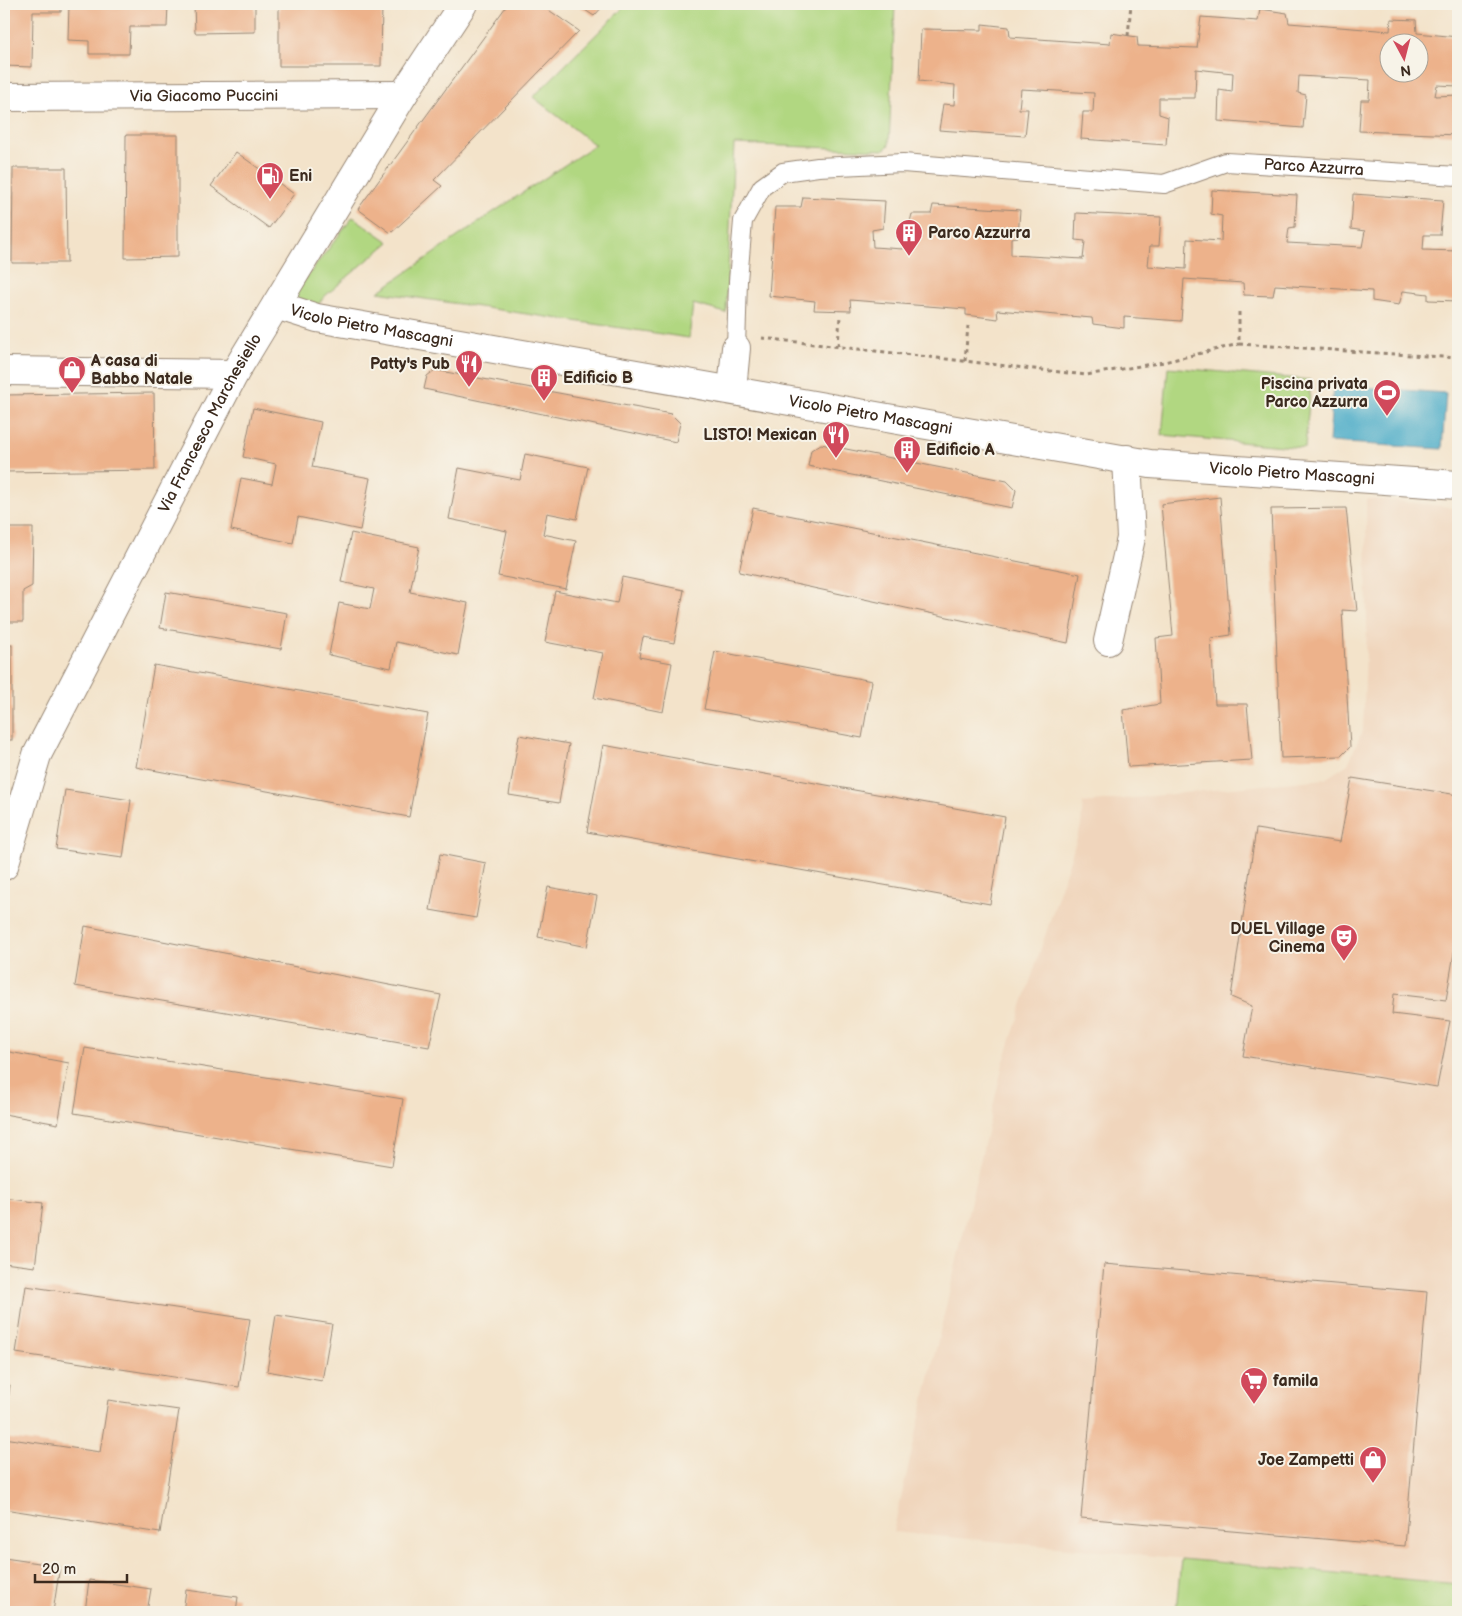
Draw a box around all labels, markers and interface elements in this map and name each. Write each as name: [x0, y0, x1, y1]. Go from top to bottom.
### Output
north arrow: [1380, 32, 1430, 82]
text: N: [1399, 61, 1412, 79]
street label: Via Giacomo Puccini: [130, 86, 278, 106]
street label: Parco Azzurra: [1263, 155, 1364, 180]
fuel station icon: Eni: [255, 161, 285, 200]
place label: Eni: [289, 167, 312, 186]
building icon: Parco Azzurra: [894, 218, 924, 257]
place label: Parco Azzurra: [928, 224, 1031, 243]
street label: Vicolo Pietro Mascagni: [288, 301, 454, 351]
street label: Via Francesco Marchesiello: [154, 330, 266, 516]
restaurant icon: Patty's Pub: [454, 349, 484, 388]
place label: A casa di Babbo Natale: [90, 352, 192, 389]
shop icon: A casa di Babbo Natale: [57, 355, 87, 394]
place label: Patty's Pub: [370, 355, 451, 374]
building icon: Edificio B: [529, 363, 559, 402]
place label: Edificio B: [563, 369, 633, 388]
place label: Piscina privata Parco Azzurra: [1261, 375, 1368, 412]
sports icon: Piscina privata Parco Azzurra: [1372, 378, 1402, 417]
street label: Vicolo Pietro Mascagni: [787, 391, 954, 439]
restaurant icon: LISTO! Mexican: [821, 420, 851, 459]
place label: LISTO! Mexican: [703, 426, 817, 445]
building icon: Edificio A: [892, 435, 922, 474]
place label: Edificio A: [926, 441, 995, 460]
street label: Vicolo Pietro Mascagni: [1209, 459, 1375, 489]
place label: DUEL Village Cinema: [1230, 920, 1325, 957]
theatre icon: DUEL Village Cinema: [1329, 923, 1359, 962]
supermarket icon: famila: [1239, 1366, 1269, 1405]
place label: famila: [1273, 1372, 1318, 1391]
shop icon: Joe Zampetti: [1358, 1445, 1388, 1484]
place label: Joe Zampetti: [1258, 1451, 1354, 1470]
scale bar: [35, 1551, 128, 1583]
text: 20 m: [42, 1560, 76, 1579]

